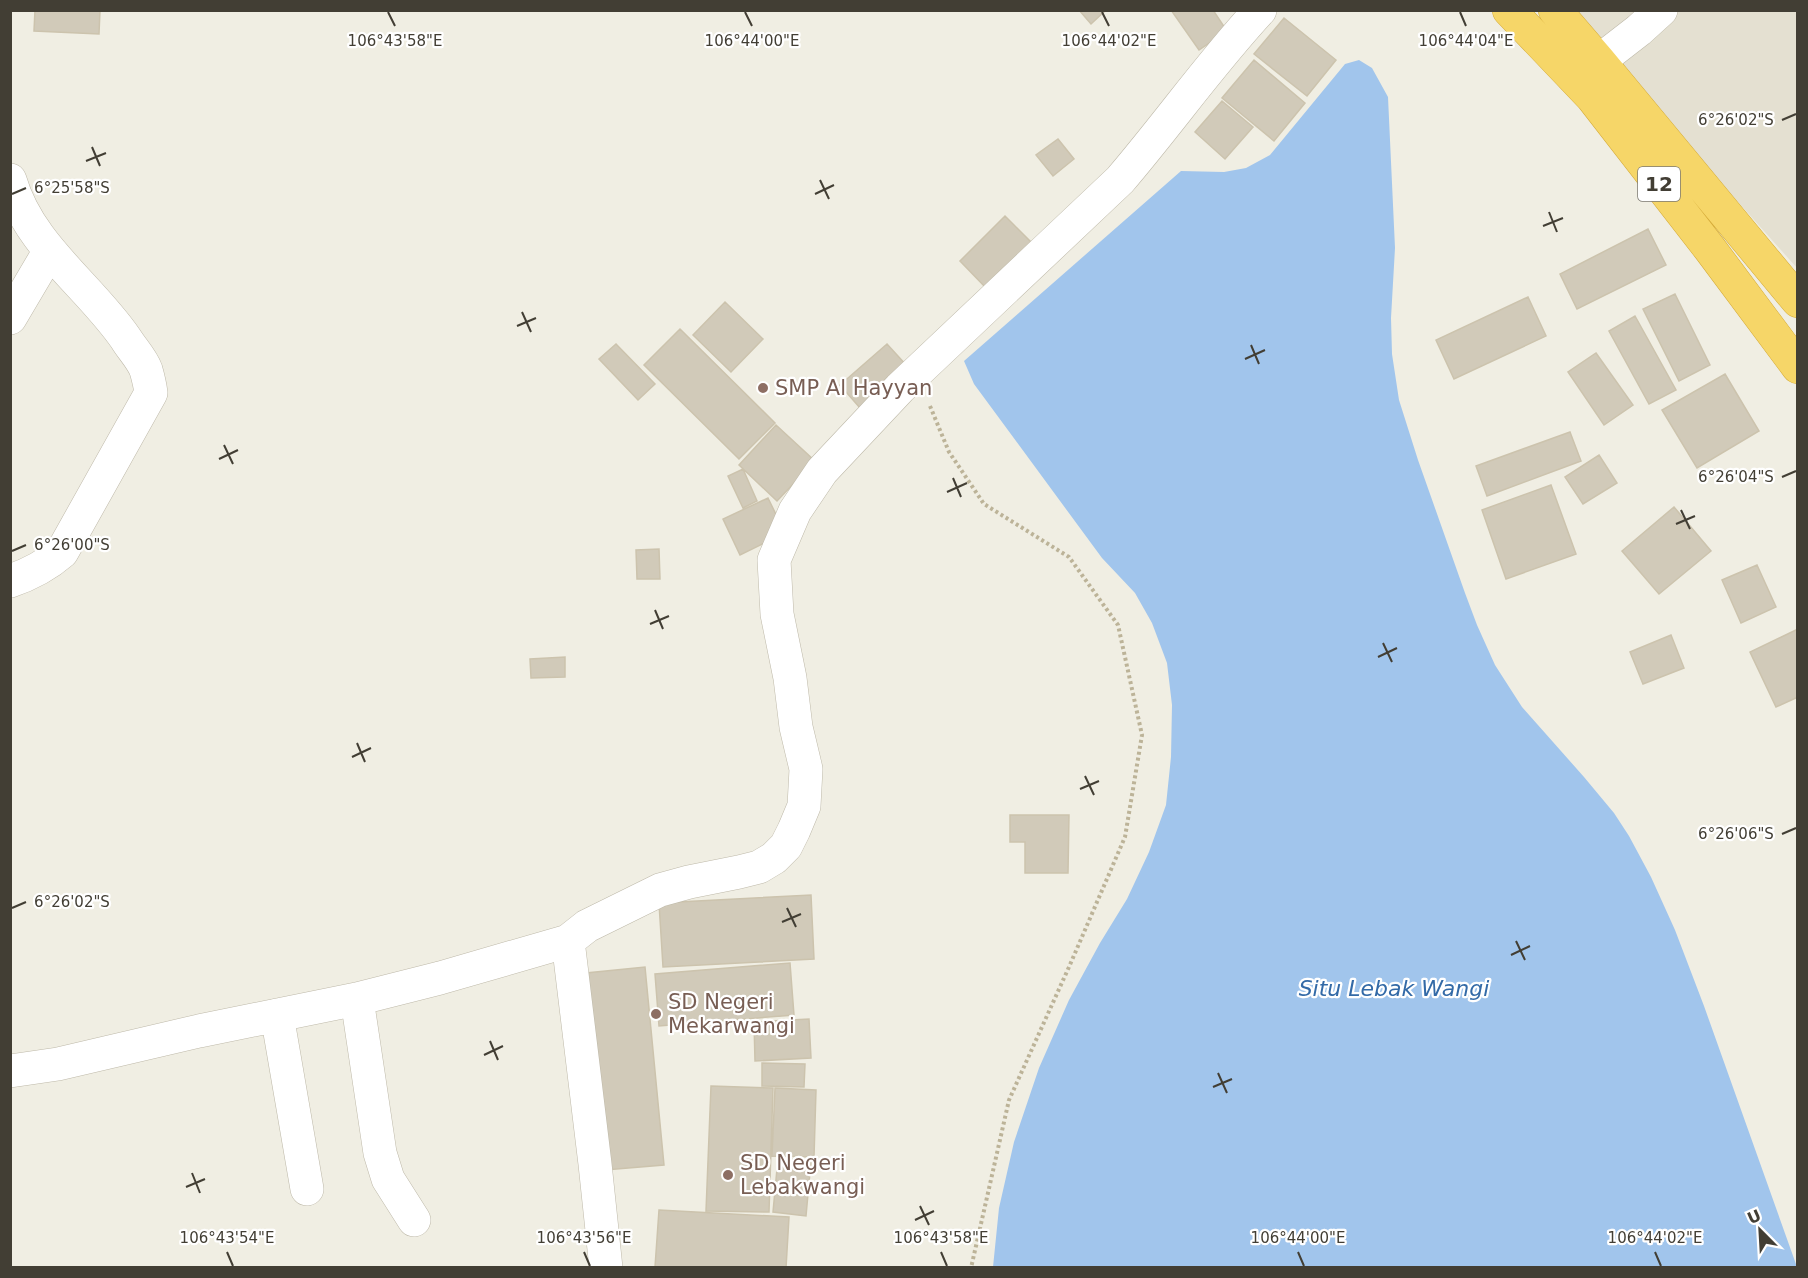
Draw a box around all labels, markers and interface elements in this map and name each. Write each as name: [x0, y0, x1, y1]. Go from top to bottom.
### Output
text: 106°43'58"E: [348, 32, 442, 50]
text: 106°44'00"E: [705, 32, 799, 50]
text: 106°44'02"E: [1062, 32, 1156, 50]
text: 106°44'04"E: [1419, 32, 1513, 50]
text: 6°26'02"S: [1698, 111, 1774, 129]
road number: 12: [1638, 167, 1680, 201]
text: 6°25'58"S: [34, 179, 110, 197]
place label: SMP Al Hayyan: [775, 376, 932, 400]
marker: SMP Al Hayyan: [756, 381, 770, 395]
text: 6°26'04"S: [1698, 468, 1774, 486]
text: 6°26'00"S: [34, 536, 110, 554]
text: 6°26'06"S: [1698, 825, 1774, 843]
text: 6°26'02"S: [34, 893, 110, 911]
water label: Situ Lebak Wangi: [1299, 976, 1489, 1001]
place label: SD Negeri Mekarwangi: [668, 990, 795, 1038]
marker: SD Negeri Mekarwangi: [649, 1007, 663, 1021]
place label: SD Negeri Lebakwangi: [740, 1151, 865, 1199]
marker: SD Negeri Lebakwangi: [721, 1168, 735, 1182]
north arrow: [1730, 1200, 1790, 1260]
text: U: [1744, 1205, 1764, 1228]
text: 106°43'54"E: [180, 1229, 274, 1247]
text: 106°43'56"E: [537, 1229, 631, 1247]
text: 106°43'58"E: [894, 1229, 988, 1247]
text: 106°44'00"E: [1251, 1229, 1345, 1247]
text: 106°44'02"E: [1608, 1229, 1702, 1247]

